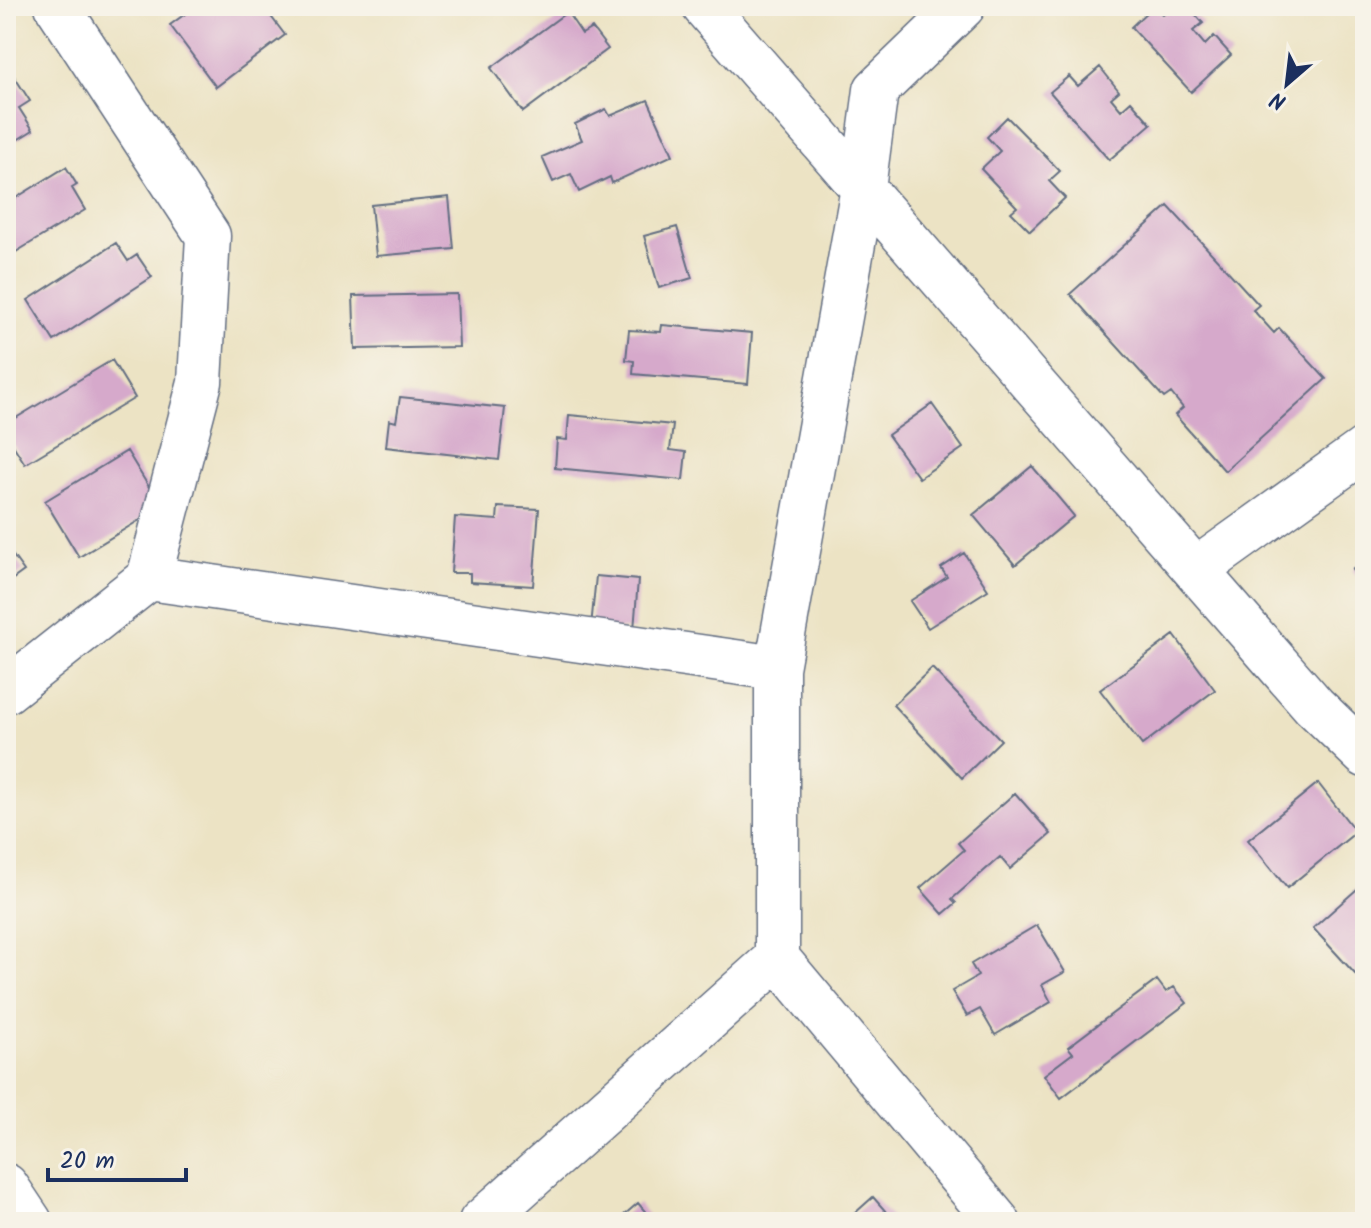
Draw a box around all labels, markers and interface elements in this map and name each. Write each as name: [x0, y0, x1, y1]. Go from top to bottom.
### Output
north arrow: [1247, 44, 1327, 124]
text: N: [1264, 81, 1293, 118]
scale bar: [48, 1132, 186, 1182]
text: 20 m: [60, 1142, 115, 1181]

